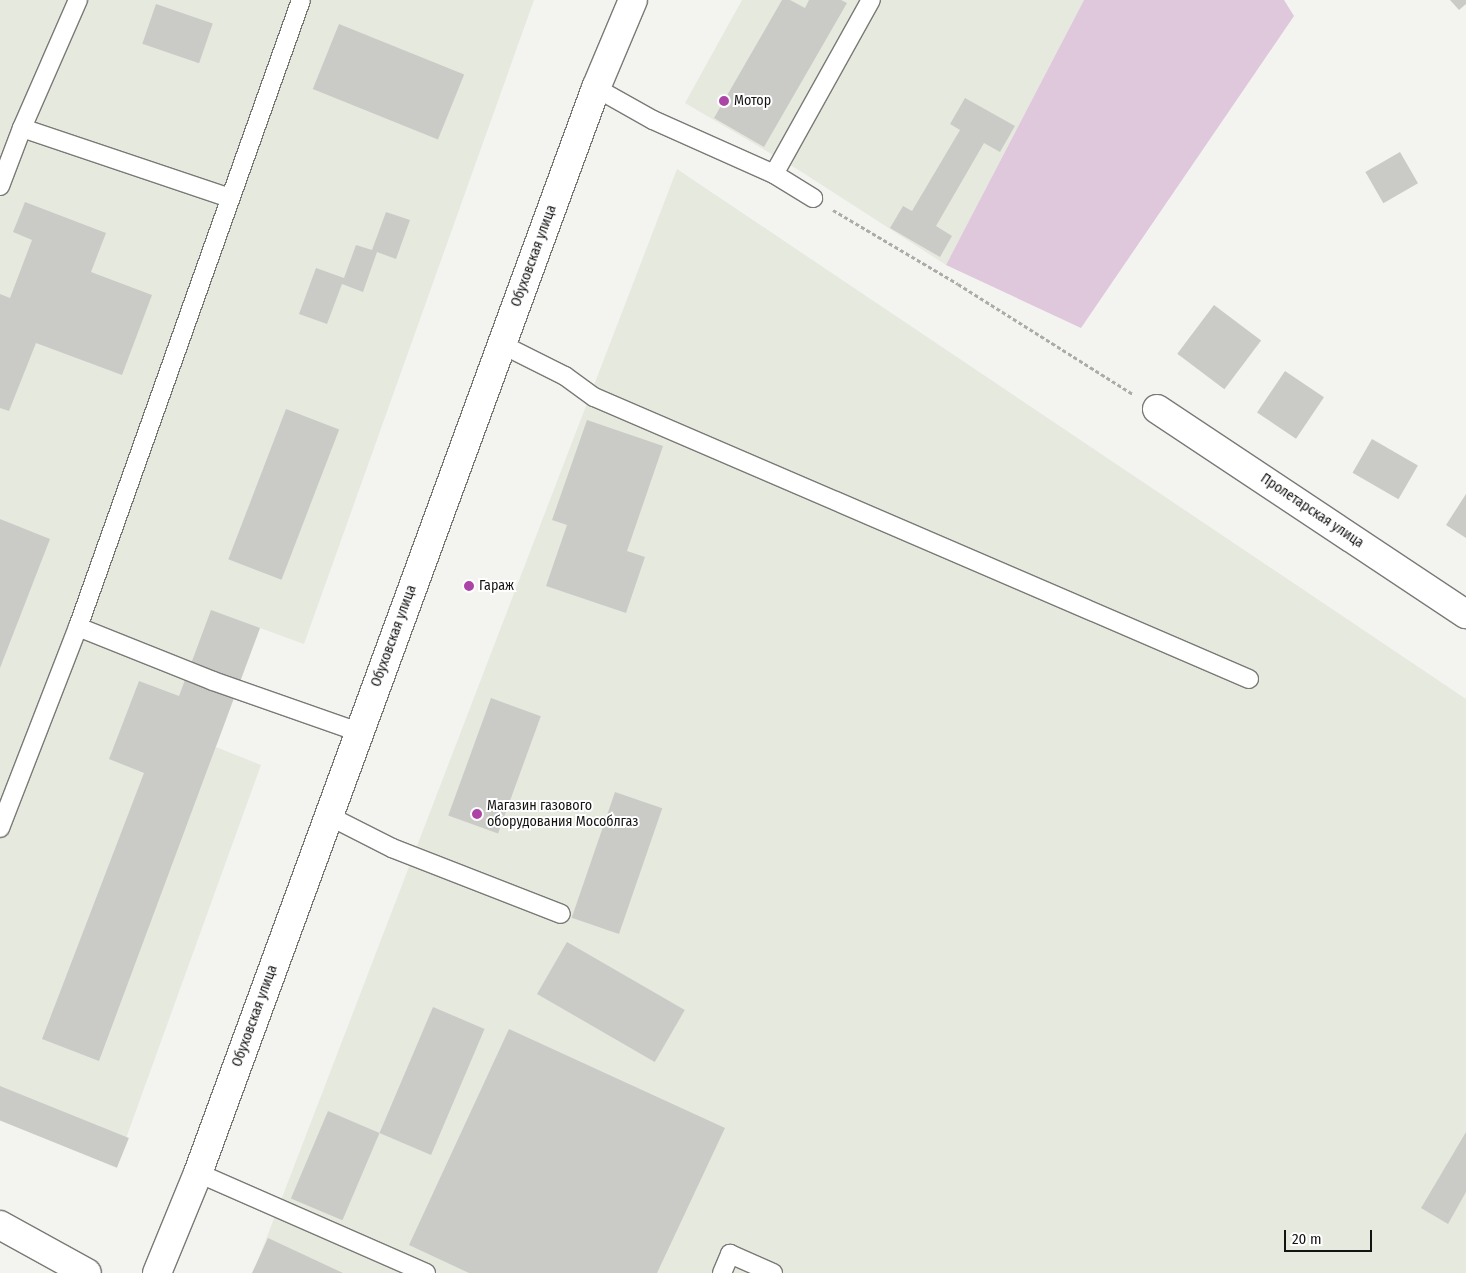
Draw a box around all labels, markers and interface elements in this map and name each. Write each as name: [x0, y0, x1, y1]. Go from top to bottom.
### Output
place label: Мотор: [734, 93, 771, 109]
marker: Мотор: [718, 95, 730, 107]
street label: Обуховская улица: [508, 203, 560, 309]
street label: Пролетарская улица: [1257, 470, 1367, 552]
place label: Гараж: [479, 578, 514, 594]
marker: Гараж: [463, 580, 475, 592]
street label: Обуховская улица: [368, 583, 420, 689]
place label: Магазин газового оборудования Мособлгаз: [487, 798, 639, 830]
marker: Магазин газового оборудования Мособлгаз: [471, 808, 483, 820]
street label: Обуховская улица: [229, 963, 281, 1069]
scale bar: [1286, 1220, 1374, 1252]
text: 20 m: [1292, 1230, 1322, 1248]

